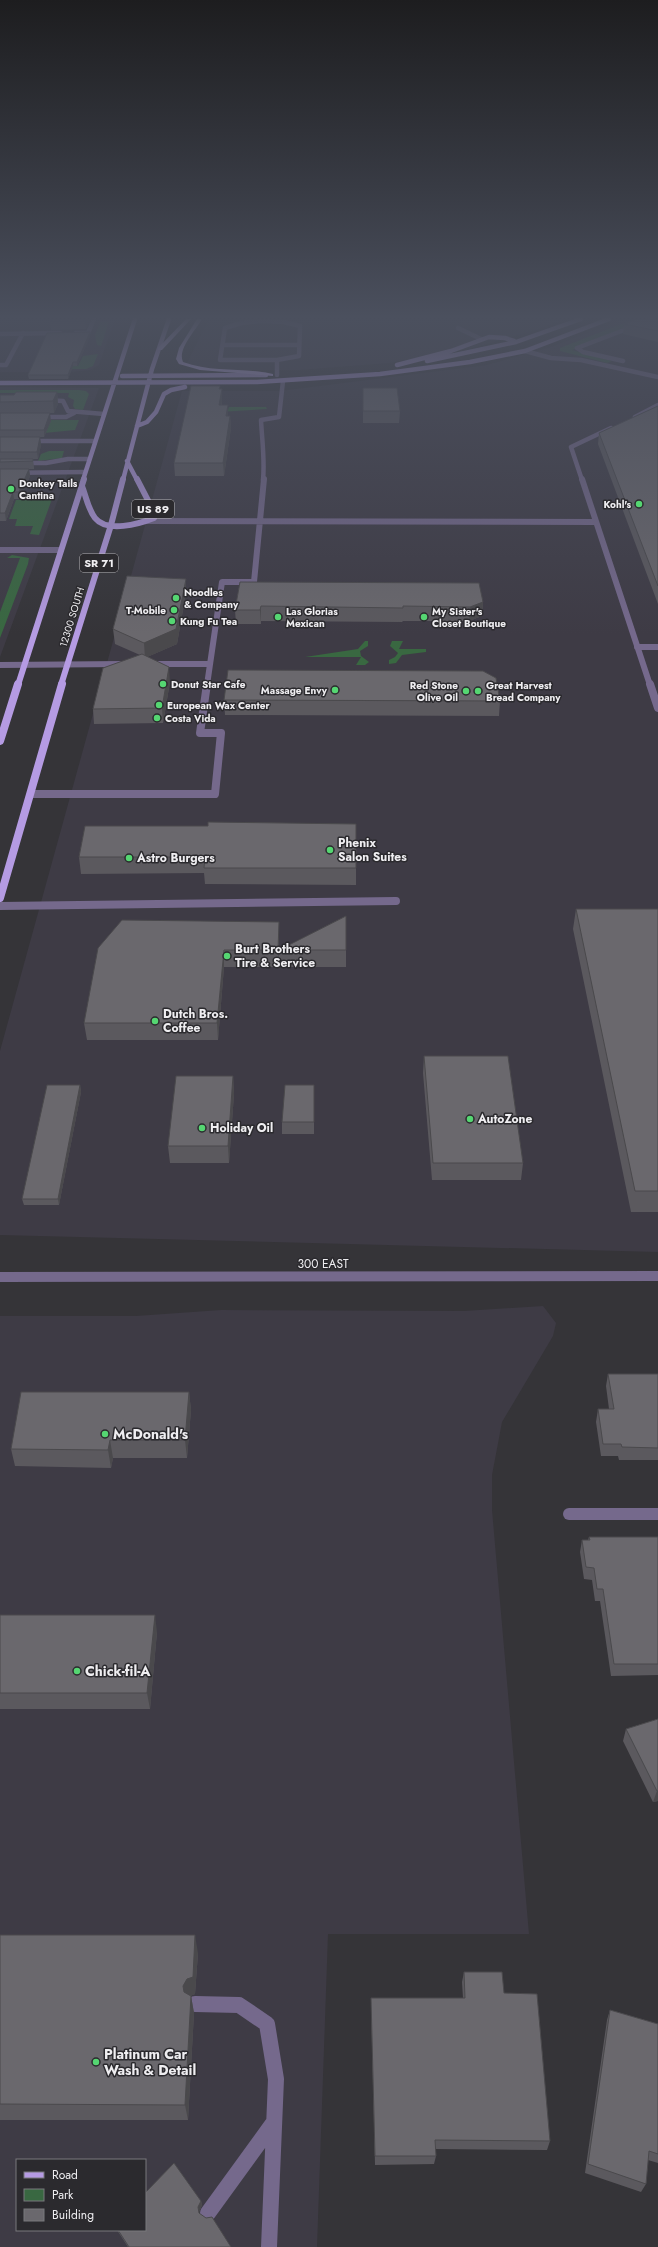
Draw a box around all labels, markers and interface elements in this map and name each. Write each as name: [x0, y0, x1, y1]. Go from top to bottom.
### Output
place label: Donkey Tails Cantina: [19, 476, 78, 503]
marker: Donkey Tails Cantina: [6, 484, 16, 494]
place label: Kohl's: [603, 497, 631, 512]
marker: Kohl's: [634, 499, 644, 509]
road number: US 89: [132, 500, 174, 518]
road number: SR 71: [80, 554, 118, 572]
street label: 12300 SOUTH: [56, 585, 88, 649]
place label: Noodles & Company: [184, 585, 239, 612]
marker: Noodles & Company: [171, 593, 181, 603]
place label: T-Mobile: [126, 603, 166, 618]
place label: Las Glorias Mexican: [286, 604, 338, 631]
place label: My Sister's Closet Boutique: [432, 604, 506, 631]
marker: T-Mobile: [169, 605, 179, 615]
marker: Las Glorias Mexican: [273, 612, 283, 622]
marker: My Sister's Closet Boutique: [419, 612, 429, 622]
place label: Kung Fu Tea: [180, 614, 237, 629]
marker: Kung Fu Tea: [167, 616, 177, 626]
place label: Donut Star Cafe: [171, 677, 246, 692]
place label: Red Stone Olive Oil: [410, 678, 458, 705]
place label: Great Harvest Bread Company: [486, 678, 561, 705]
marker: Donut Star Cafe: [158, 679, 168, 689]
place label: Massage Envy: [261, 683, 328, 698]
marker: Massage Envy: [330, 685, 340, 695]
marker: Red Stone Olive Oil: [461, 686, 471, 696]
marker: Great Harvest Bread Company: [473, 686, 483, 696]
place label: European Wax Center: [167, 698, 270, 713]
marker: European Wax Center: [154, 700, 164, 710]
place label: Costa Vida: [165, 711, 216, 726]
marker: Costa Vida: [152, 713, 162, 723]
place label: Phenix Salon Suites: [338, 834, 407, 866]
marker: Phenix Salon Suites: [325, 845, 335, 855]
place label: Astro Burgers: [136, 849, 215, 867]
marker: Astro Burgers: [124, 853, 134, 863]
place label: Burt Brothers Tire & Service: [235, 940, 315, 972]
marker: Burt Brothers Tire & Service: [222, 951, 232, 961]
place label: Dutch Bros. Coffee: [163, 1005, 228, 1037]
marker: Dutch Bros. Coffee: [150, 1016, 160, 1026]
place label: AutoZone: [477, 1110, 532, 1128]
marker: AutoZone: [465, 1114, 475, 1124]
place label: Holiday Oil: [210, 1119, 273, 1137]
marker: Holiday Oil: [197, 1123, 207, 1133]
street label: 300 EAST: [297, 1255, 349, 1273]
place label: McDonald's: [113, 1424, 189, 1444]
marker: McDonald's: [100, 1429, 110, 1439]
place label: Chick-fil-A: [85, 1661, 151, 1681]
marker: Chick-fil-A: [72, 1666, 82, 1676]
place label: Platinum Car Wash & Detail: [104, 2044, 196, 2080]
marker: Platinum Car Wash & Detail: [91, 2057, 101, 2067]
legend: [16, 2159, 146, 2231]
text: Road: [52, 2166, 78, 2184]
text: Park: [52, 2186, 74, 2204]
text: Building: [52, 2206, 94, 2224]

